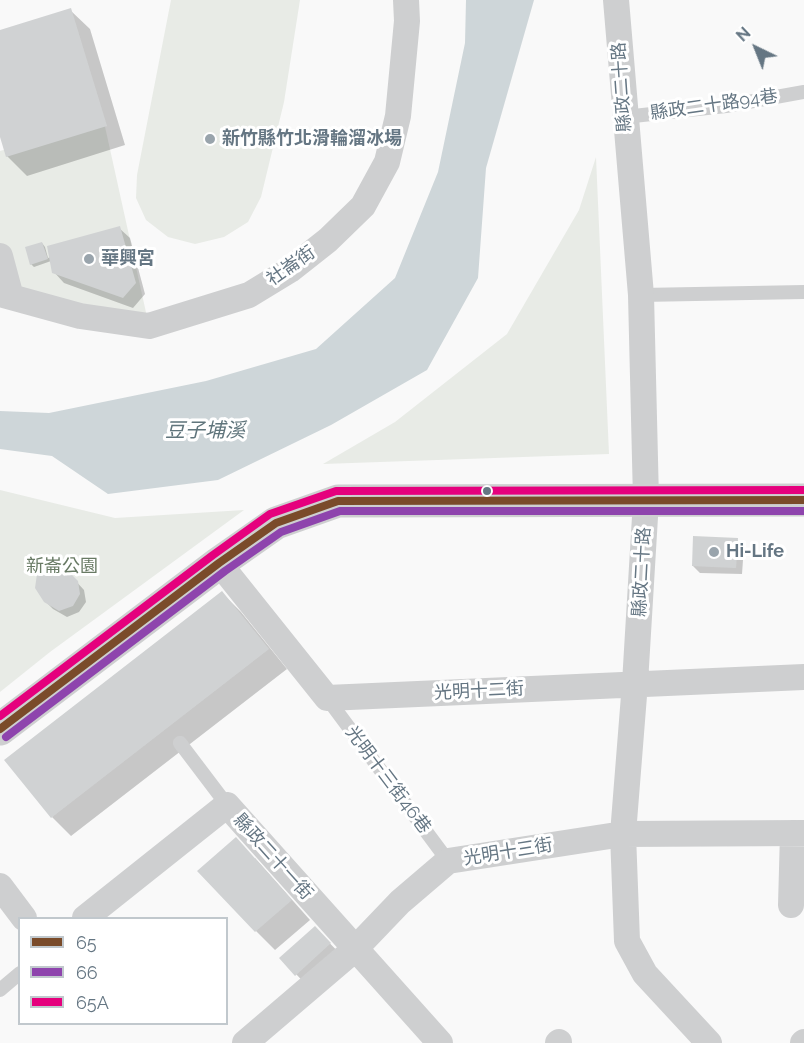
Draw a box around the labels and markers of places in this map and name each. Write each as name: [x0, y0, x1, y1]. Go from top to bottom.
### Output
place label: 新竹縣竹北滑輪溜冰場: [222, 128, 402, 150]
marker: 新竹縣竹北滑輪溜冰場: [203, 132, 217, 146]
place label: 華興宮: [101, 248, 155, 270]
marker: 華興宮: [82, 252, 96, 266]
unlabelled marker: [481, 485, 493, 497]
place label: Hi-Life: [726, 541, 784, 563]
marker: Hi-Life: [707, 545, 721, 559]

